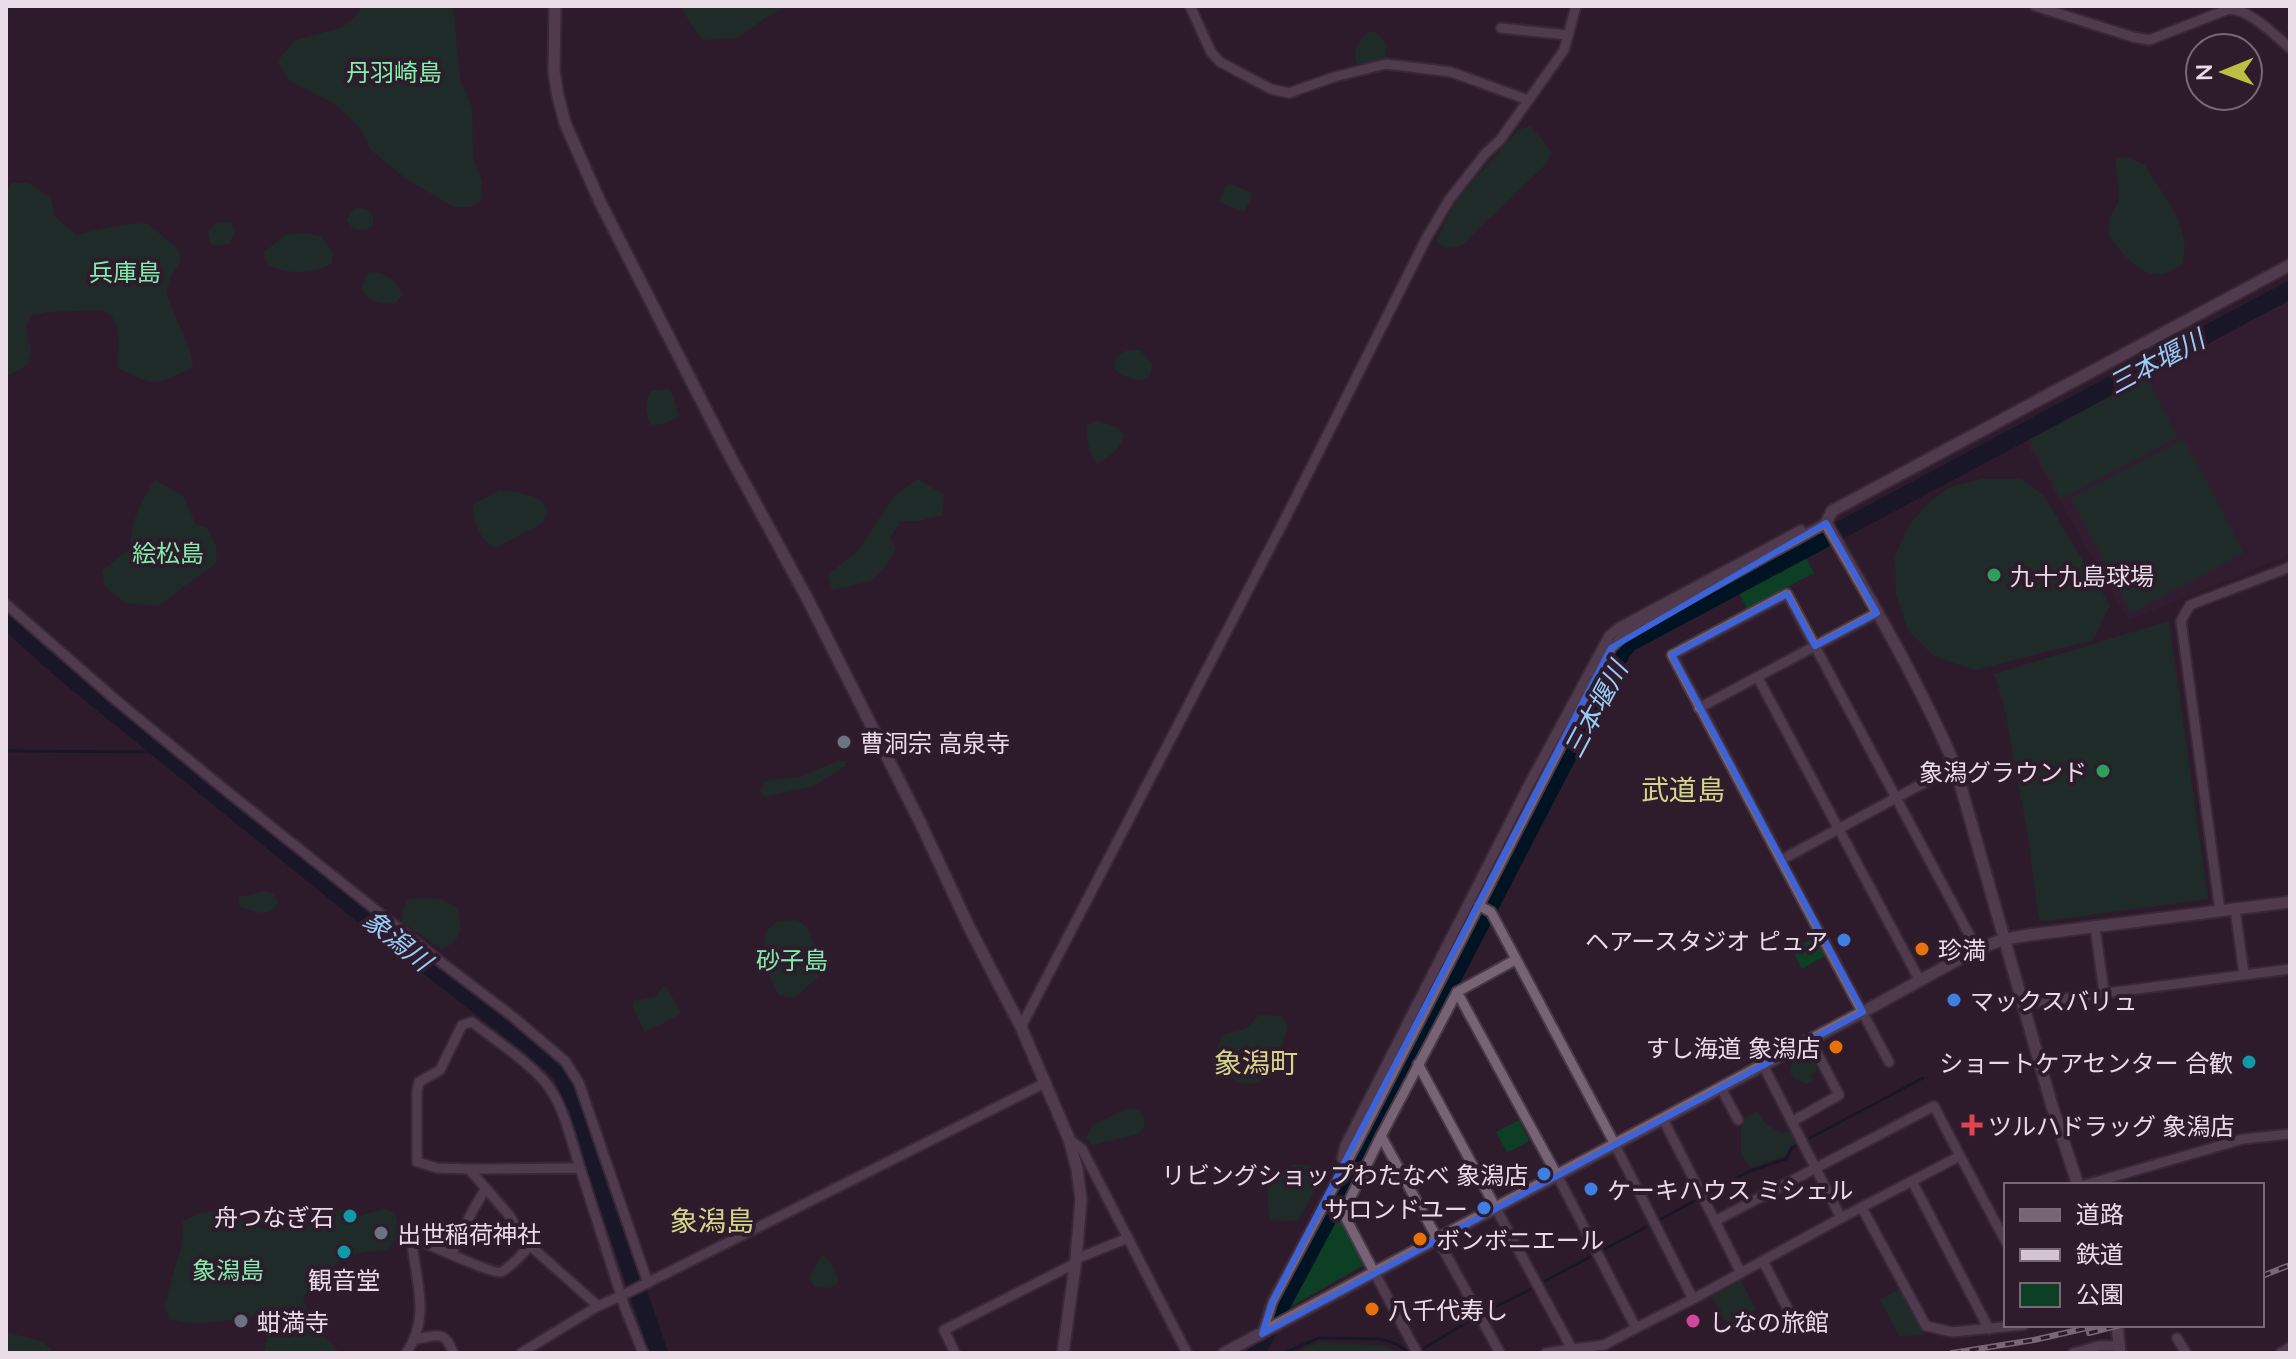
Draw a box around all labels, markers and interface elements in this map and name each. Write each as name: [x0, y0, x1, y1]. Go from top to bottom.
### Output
north arrow: [2184, 32, 2264, 112]
park label: 丹羽崎島: [346, 57, 442, 86]
text: N: [2190, 64, 2217, 81]
park label: 兵庫島: [89, 257, 161, 286]
water label: 三本堰川: [2103, 321, 2212, 400]
park label: 絵松島: [132, 538, 204, 567]
place label: 九十九島球場: [2010, 561, 2154, 590]
marker: 九十九島球場: [1985, 566, 2003, 584]
water label: 三本堰川: [1556, 653, 1635, 762]
place label: 曹洞宗 高泉寺: [860, 728, 1010, 757]
marker: 曹洞宗 高泉寺: [835, 733, 853, 751]
place label: 象潟グラウンド: [1919, 757, 2087, 786]
marker: 象潟グラウンド: [2094, 762, 2112, 780]
district label: 武道島: [1641, 772, 1725, 806]
water label: 象潟川: [358, 903, 441, 979]
place label: ヘアースタジオ ピュア: [1585, 926, 1828, 955]
marker: ヘアースタジオ ピュア: [1835, 931, 1853, 949]
place label: 珍満: [1938, 935, 1986, 964]
marker: 珍満: [1913, 940, 1931, 958]
park label: 砂子島: [756, 945, 828, 974]
place label: マックスバリュ: [1970, 986, 2137, 1015]
marker: マックスバリュ: [1945, 991, 1963, 1009]
place label: すし海道 象潟店: [1646, 1033, 1820, 1062]
marker: すし海道 象潟店: [1827, 1038, 1845, 1056]
district label: 象潟町: [1214, 1045, 1298, 1079]
place label: ショートケアセンター 合歓: [1939, 1048, 2233, 1077]
marker: ショートケアセンター 合歓: [2240, 1053, 2258, 1071]
place label: ツルハドラッグ 象潟店: [1988, 1111, 2234, 1140]
marker: ツルハドラッグ 象潟店: [1963, 1116, 1981, 1134]
place label: リビングショップわたなべ 象潟店: [1162, 1160, 1528, 1189]
marker: リビングショップわたなべ 象潟店: [1535, 1165, 1553, 1183]
place label: ケーキハウス ミシェル: [1607, 1175, 1853, 1204]
marker: ケーキハウス ミシェル: [1582, 1180, 1600, 1198]
legend: [2004, 1183, 2264, 1327]
place label: サロンドユー: [1324, 1194, 1468, 1223]
marker: サロンドユー: [1475, 1199, 1493, 1217]
text: 道路: [2076, 1199, 2124, 1228]
place label: 舟つなぎ石: [214, 1202, 334, 1231]
district label: 象潟島: [670, 1203, 754, 1237]
marker: 舟つなぎ石: [341, 1207, 359, 1225]
place label: 出世稲荷神社: [397, 1219, 541, 1248]
marker: 出世稲荷神社: [372, 1224, 390, 1242]
place label: ボンボニエール: [1436, 1225, 1604, 1254]
marker: ボンボニエール: [1411, 1230, 1429, 1248]
text: 鉄道: [2076, 1239, 2124, 1268]
marker: 観音堂: [335, 1243, 353, 1261]
park label: 象潟島: [192, 1255, 264, 1284]
place label: 観音堂: [308, 1265, 380, 1294]
text: 公園: [2076, 1279, 2124, 1308]
place label: 八千代寿し: [1388, 1295, 1508, 1324]
marker: 八千代寿し: [1363, 1300, 1381, 1318]
place label: 蚶満寺: [257, 1307, 329, 1336]
place label: しなの旅館: [1709, 1307, 1829, 1336]
marker: 蚶満寺: [232, 1312, 250, 1330]
marker: しなの旅館: [1684, 1312, 1702, 1330]

